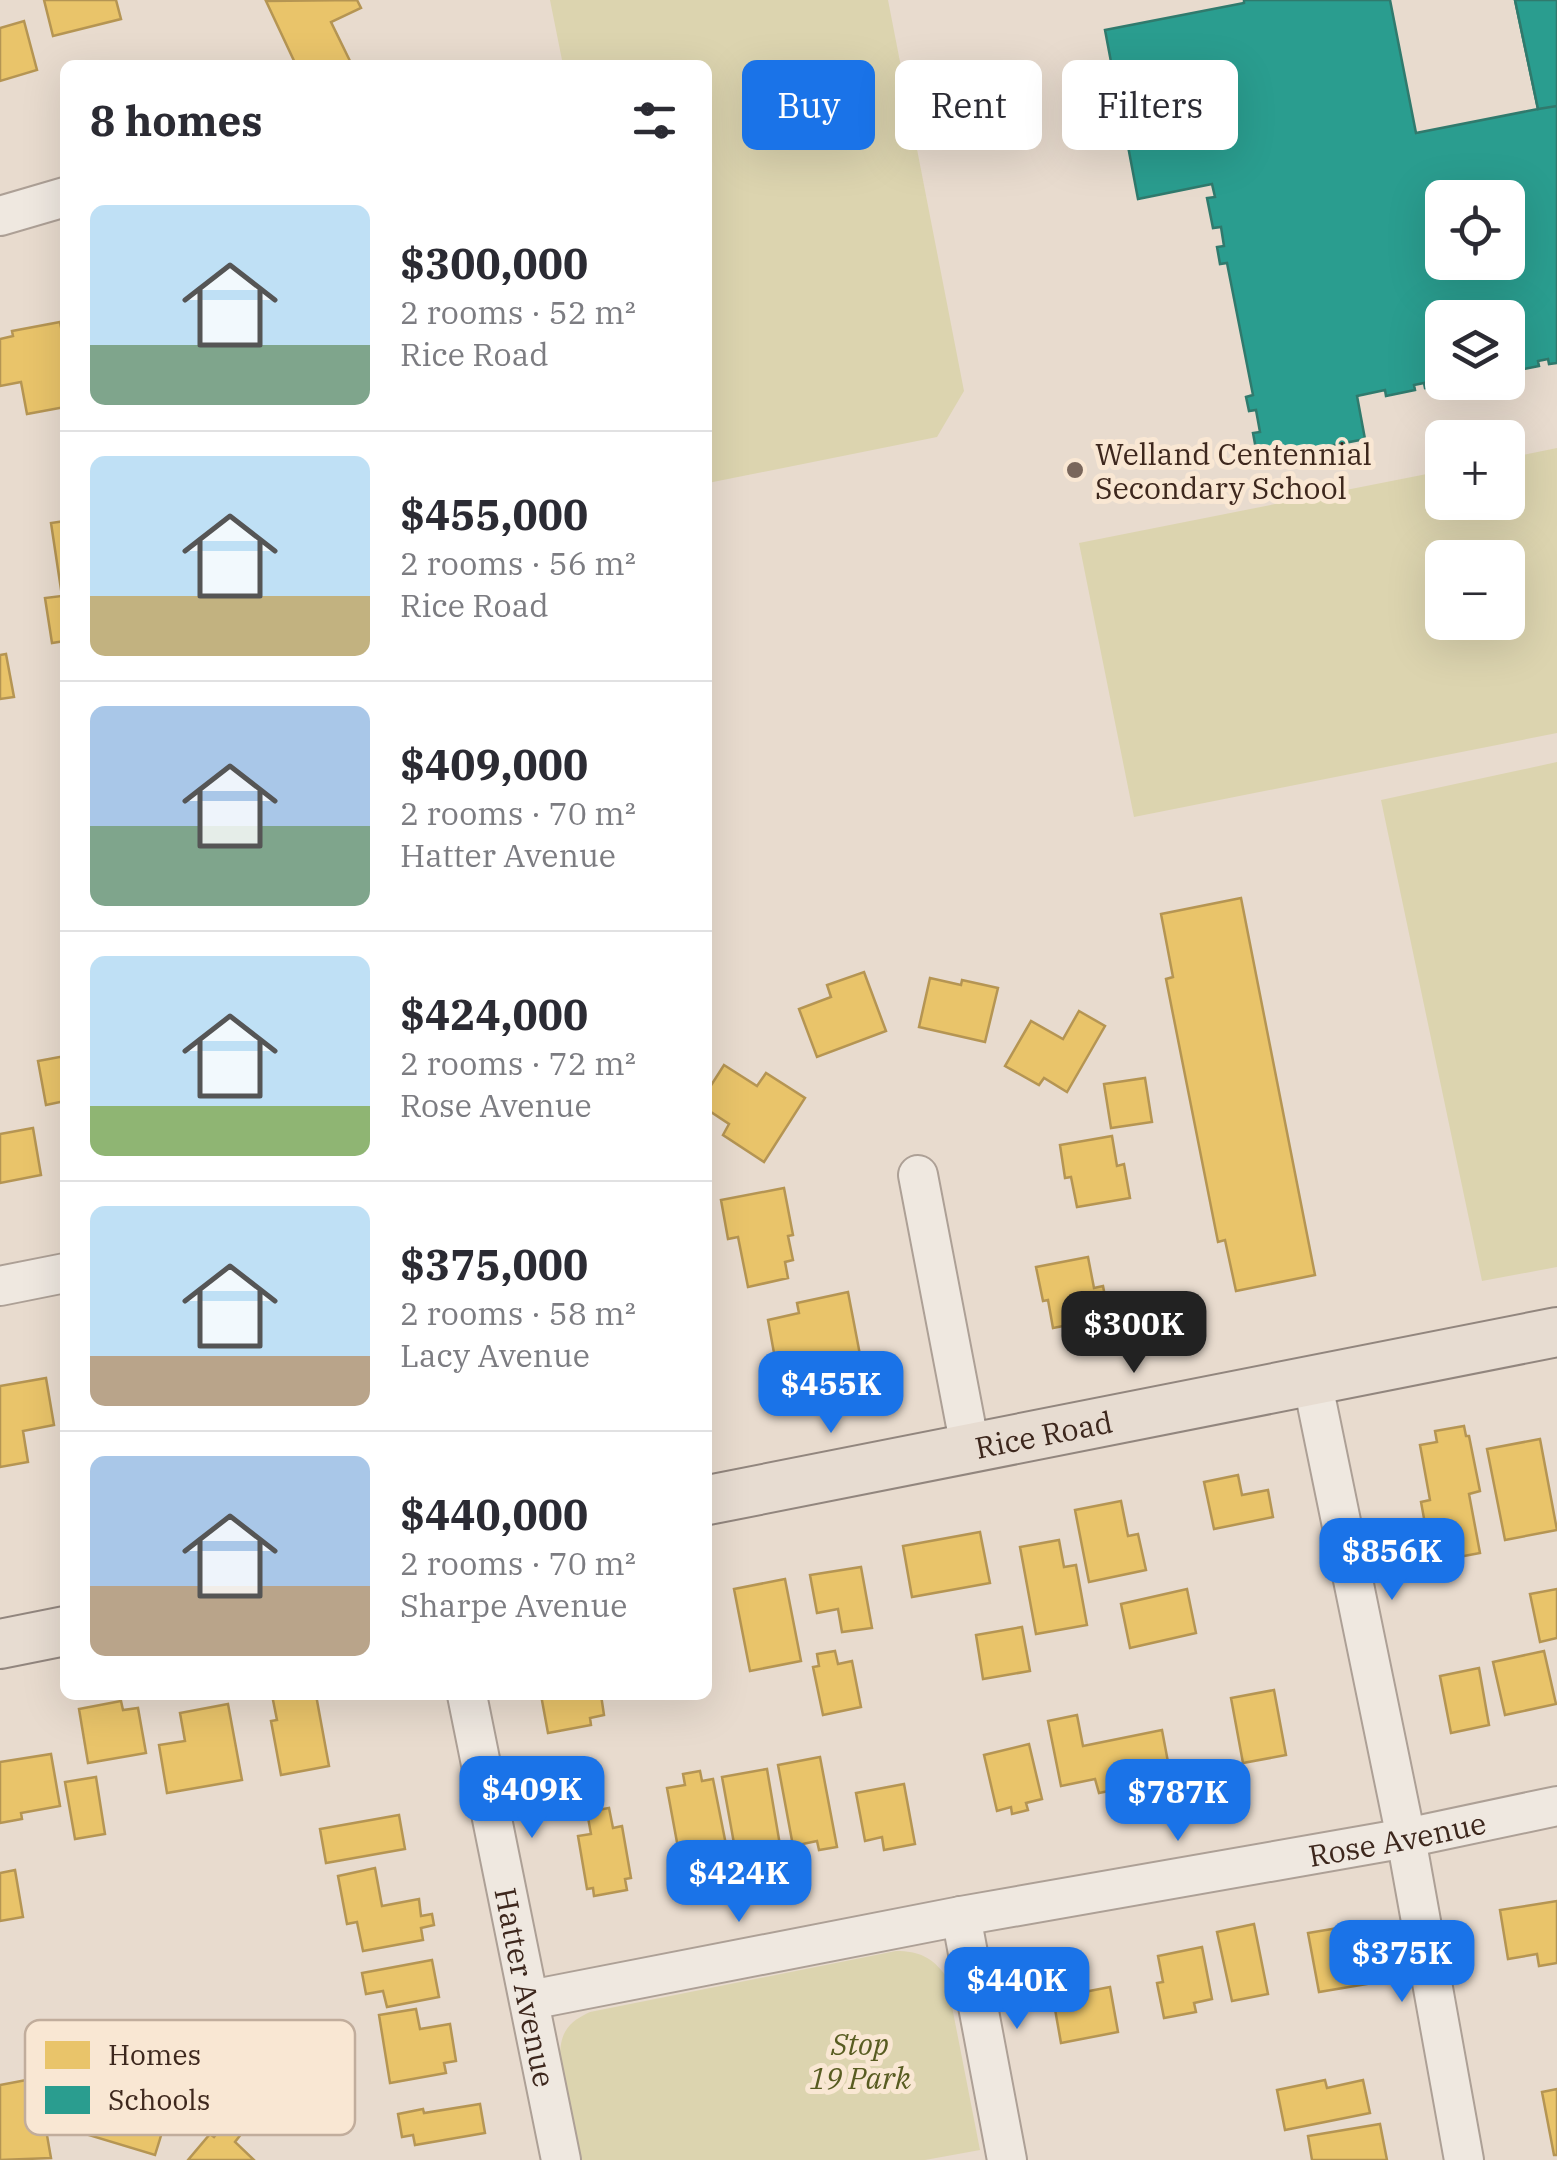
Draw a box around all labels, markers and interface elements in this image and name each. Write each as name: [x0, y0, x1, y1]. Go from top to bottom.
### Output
chip: Buy: [742, 60, 875, 150]
chip: Rent: [895, 60, 1042, 150]
chip: Filters: [1062, 60, 1238, 150]
text: 8 homes: [90, 93, 263, 148]
icon: filters: [627, 93, 682, 148]
map controls: [1425, 180, 1525, 640]
button: locate: [1425, 180, 1525, 280]
text: $300,000: [400, 236, 588, 291]
icon: home: [170, 245, 290, 365]
text: 2 rooms · 52 m²: [400, 291, 636, 333]
button: layers: [1425, 300, 1525, 400]
text: Rice Road: [400, 333, 549, 375]
button: +: [1425, 420, 1525, 520]
place label: Welland Centennial Secondary School: [1095, 434, 1372, 507]
marker: Welland Centennial Secondary School: [1064, 459, 1086, 481]
text: $455,000: [400, 487, 588, 542]
icon: home: [170, 496, 290, 616]
button: −: [1425, 540, 1525, 640]
text: 2 rooms · 56 m²: [400, 542, 636, 584]
text: Rice Road: [400, 584, 549, 626]
text: $409,000: [400, 737, 588, 792]
icon: home: [170, 746, 290, 866]
text: 2 rooms · 70 m²: [400, 792, 636, 834]
text: Hatter Avenue: [400, 834, 616, 876]
text: $424,000: [400, 987, 588, 1042]
icon: home: [170, 996, 290, 1116]
text: 2 rooms · 72 m²: [400, 1042, 636, 1084]
text: Rose Avenue: [400, 1084, 592, 1126]
text: $375,000: [400, 1237, 588, 1292]
icon: home: [170, 1246, 290, 1366]
pin: $300K: [1064, 1291, 1204, 1376]
text: 2 rooms · 58 m²: [400, 1292, 636, 1334]
text: $300K: [1083, 1302, 1185, 1344]
text: Lacy Avenue: [400, 1334, 590, 1376]
pin: $455K: [761, 1351, 901, 1436]
text: $455K: [780, 1362, 882, 1404]
street label: Rice Road: [971, 1401, 1116, 1466]
text: $440,000: [400, 1487, 588, 1542]
icon: home: [170, 1496, 290, 1616]
pin: $856K: [1322, 1518, 1462, 1603]
text: $856K: [1341, 1529, 1443, 1571]
text: 2 rooms · 70 m²: [400, 1542, 636, 1584]
text: Sharpe Avenue: [400, 1584, 627, 1626]
pin: $409K: [462, 1756, 602, 1841]
pin: $787K: [1108, 1759, 1248, 1844]
text: $409K: [481, 1767, 583, 1809]
text: $787K: [1127, 1770, 1229, 1812]
street label: Rose Avenue: [1305, 1802, 1489, 1874]
pin: $424K: [669, 1840, 809, 1925]
text: $424K: [688, 1851, 790, 1893]
street label: Hatter Avenue: [487, 1884, 565, 2090]
pin: $375K: [1332, 1920, 1472, 2005]
text: $375K: [1351, 1931, 1453, 1973]
pin: $440K: [947, 1947, 1087, 2032]
text: $440K: [966, 1958, 1068, 2000]
legend: [25, 2020, 355, 2135]
park label: Stop 19 Park: [809, 2024, 911, 2097]
text: Homes: [108, 2036, 201, 2073]
text: Schools: [108, 2081, 210, 2118]

